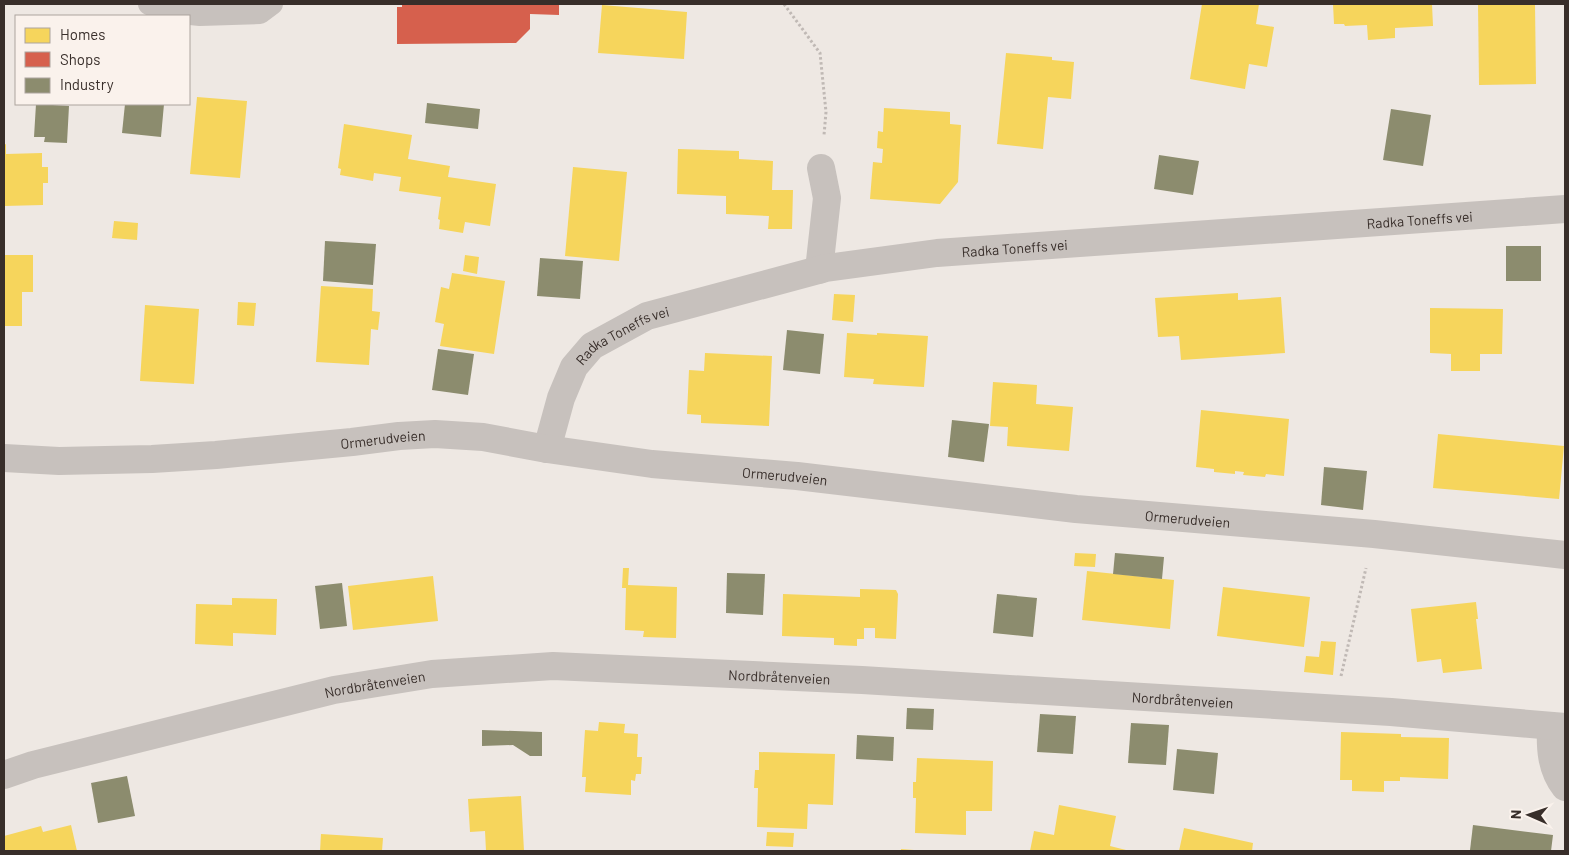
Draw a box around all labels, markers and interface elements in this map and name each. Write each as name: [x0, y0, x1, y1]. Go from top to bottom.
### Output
legend: [15, 15, 190, 105]
text: Homes: [60, 25, 105, 43]
text: Shops: [60, 50, 100, 68]
text: Industry: [60, 75, 114, 93]
street label: Radka Toneffs vei: [1366, 207, 1473, 231]
street label: Radka Toneffs vei: [961, 235, 1068, 260]
street label: Radka Toneffs vei: [572, 302, 671, 368]
street label: Ormerudveien: [340, 426, 426, 452]
street label: Ormerudveien: [742, 463, 829, 488]
street label: Ormerudveien: [1144, 506, 1231, 530]
street label: Nordbråtenveien: [728, 665, 831, 687]
street label: Nordbråtenveien: [322, 667, 426, 701]
street label: Nordbråtenveien: [1131, 688, 1234, 711]
north arrow: [1504, 790, 1554, 840]
text: N: [1507, 810, 1524, 819]

